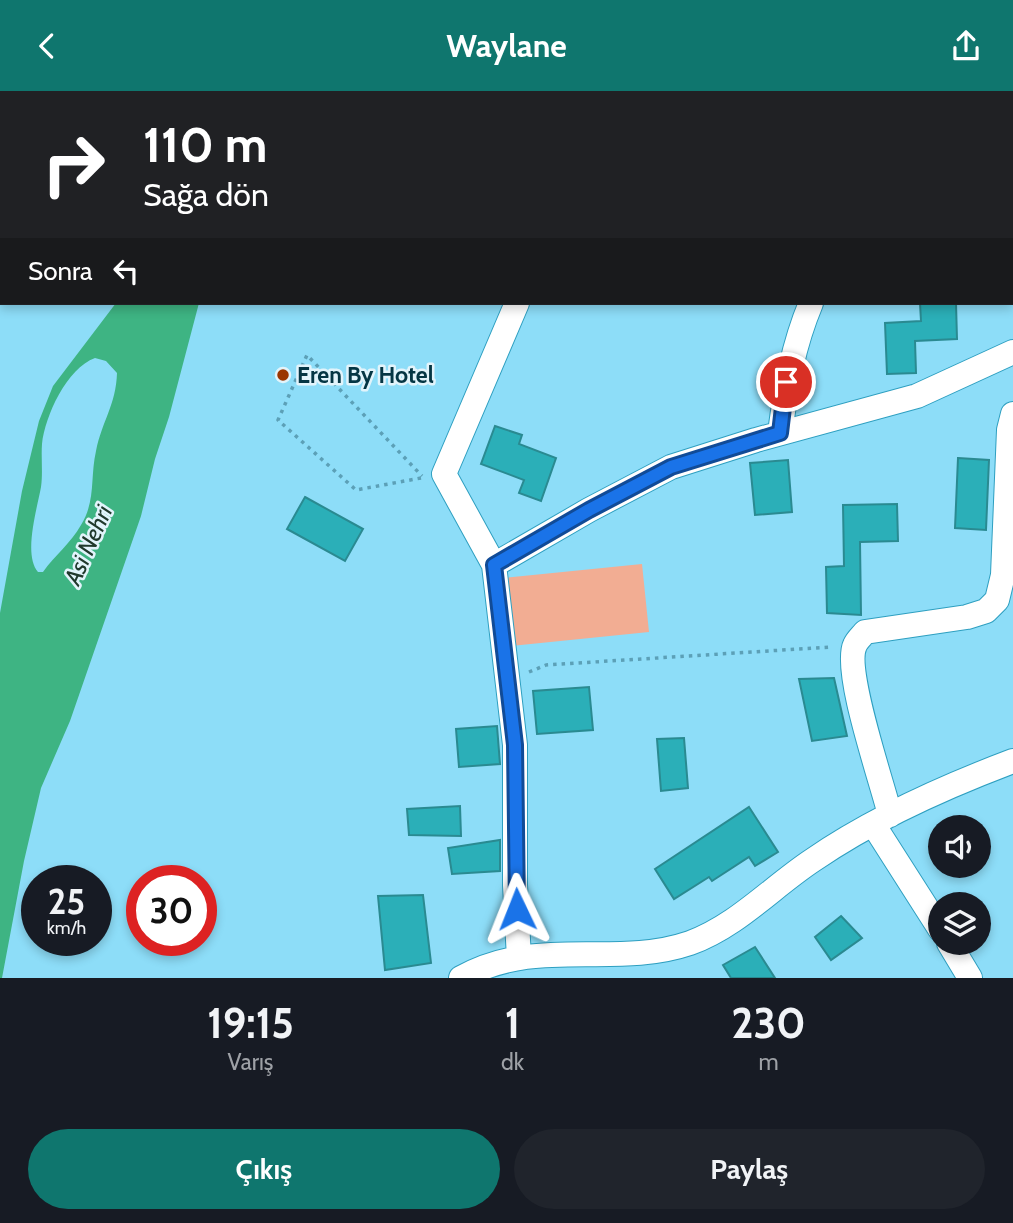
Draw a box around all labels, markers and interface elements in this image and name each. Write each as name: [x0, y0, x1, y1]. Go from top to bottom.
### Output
text: Waylane: [446, 26, 567, 65]
icon: back: [28, 27, 66, 65]
icon: share: [947, 27, 985, 65]
text: 110 m: [143, 115, 267, 174]
icon: right: [28, 119, 119, 210]
text: Sağa dön: [143, 175, 269, 214]
icon: left: [107, 252, 145, 290]
text: Sonra: [28, 255, 93, 287]
pin: [756, 352, 816, 412]
place label: Eren By Hotel: [297, 361, 434, 389]
icon: arrive: [767, 363, 805, 401]
marker: Eren By Hotel: [275, 367, 291, 383]
water label: Asi Nehri: [57, 500, 119, 590]
map controls: [928, 815, 991, 955]
button: sound: [928, 815, 991, 878]
speed limit sign: 30: [126, 865, 217, 956]
position arrow: [480, 872, 554, 946]
text: 25: [48, 880, 85, 923]
button: layers: [928, 892, 991, 955]
text: km/h: [47, 917, 86, 939]
text: 19:15: [207, 997, 294, 1049]
text: 1: [505, 997, 520, 1049]
text: 230: [731, 997, 806, 1049]
text: Varış: [228, 1048, 273, 1076]
text: dk: [501, 1048, 524, 1076]
text: m: [758, 1048, 779, 1076]
button: Çıkış: [28, 1129, 500, 1209]
button: Paylaş: [514, 1129, 985, 1209]

